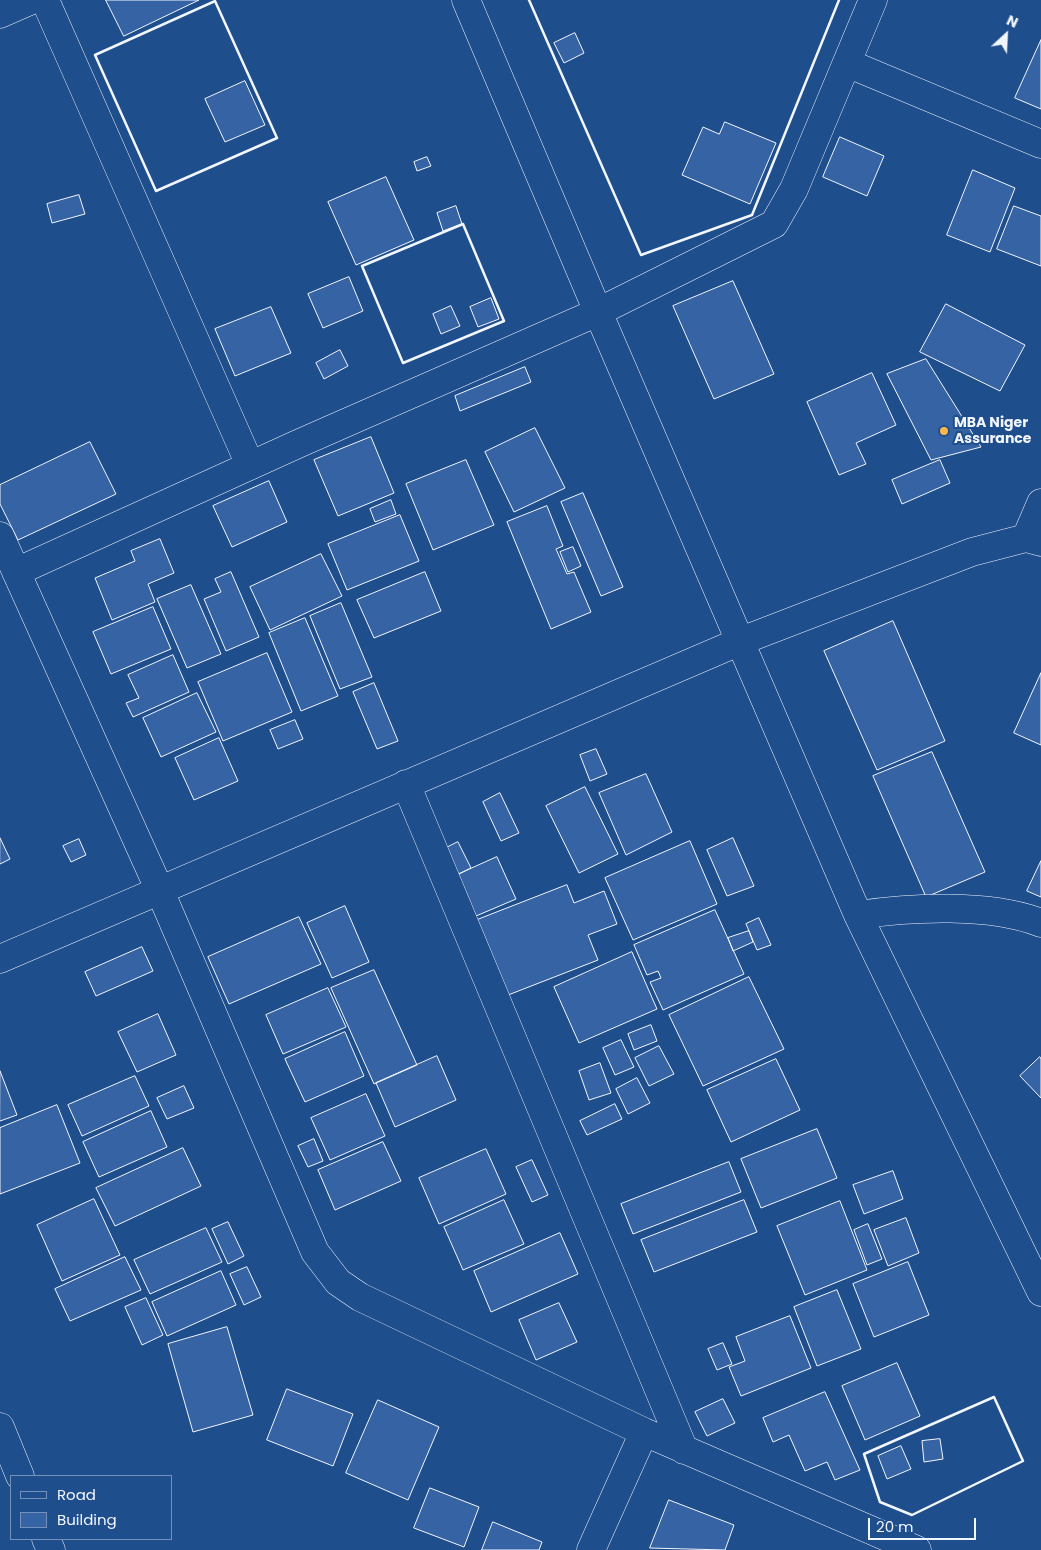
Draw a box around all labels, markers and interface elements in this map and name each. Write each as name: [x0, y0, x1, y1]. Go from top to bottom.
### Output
north arrow: [981, 10, 1031, 60]
text: N: [1003, 10, 1021, 33]
place label: MBA Niger Assurance: [954, 415, 1031, 448]
marker: MBA Niger Assurance: [938, 425, 950, 437]
legend: [10, 1475, 172, 1540]
text: Road: [57, 1484, 96, 1505]
scale bar: [871, 1508, 978, 1540]
text: Building: [57, 1509, 117, 1530]
text: 20 m: [876, 1516, 914, 1537]

